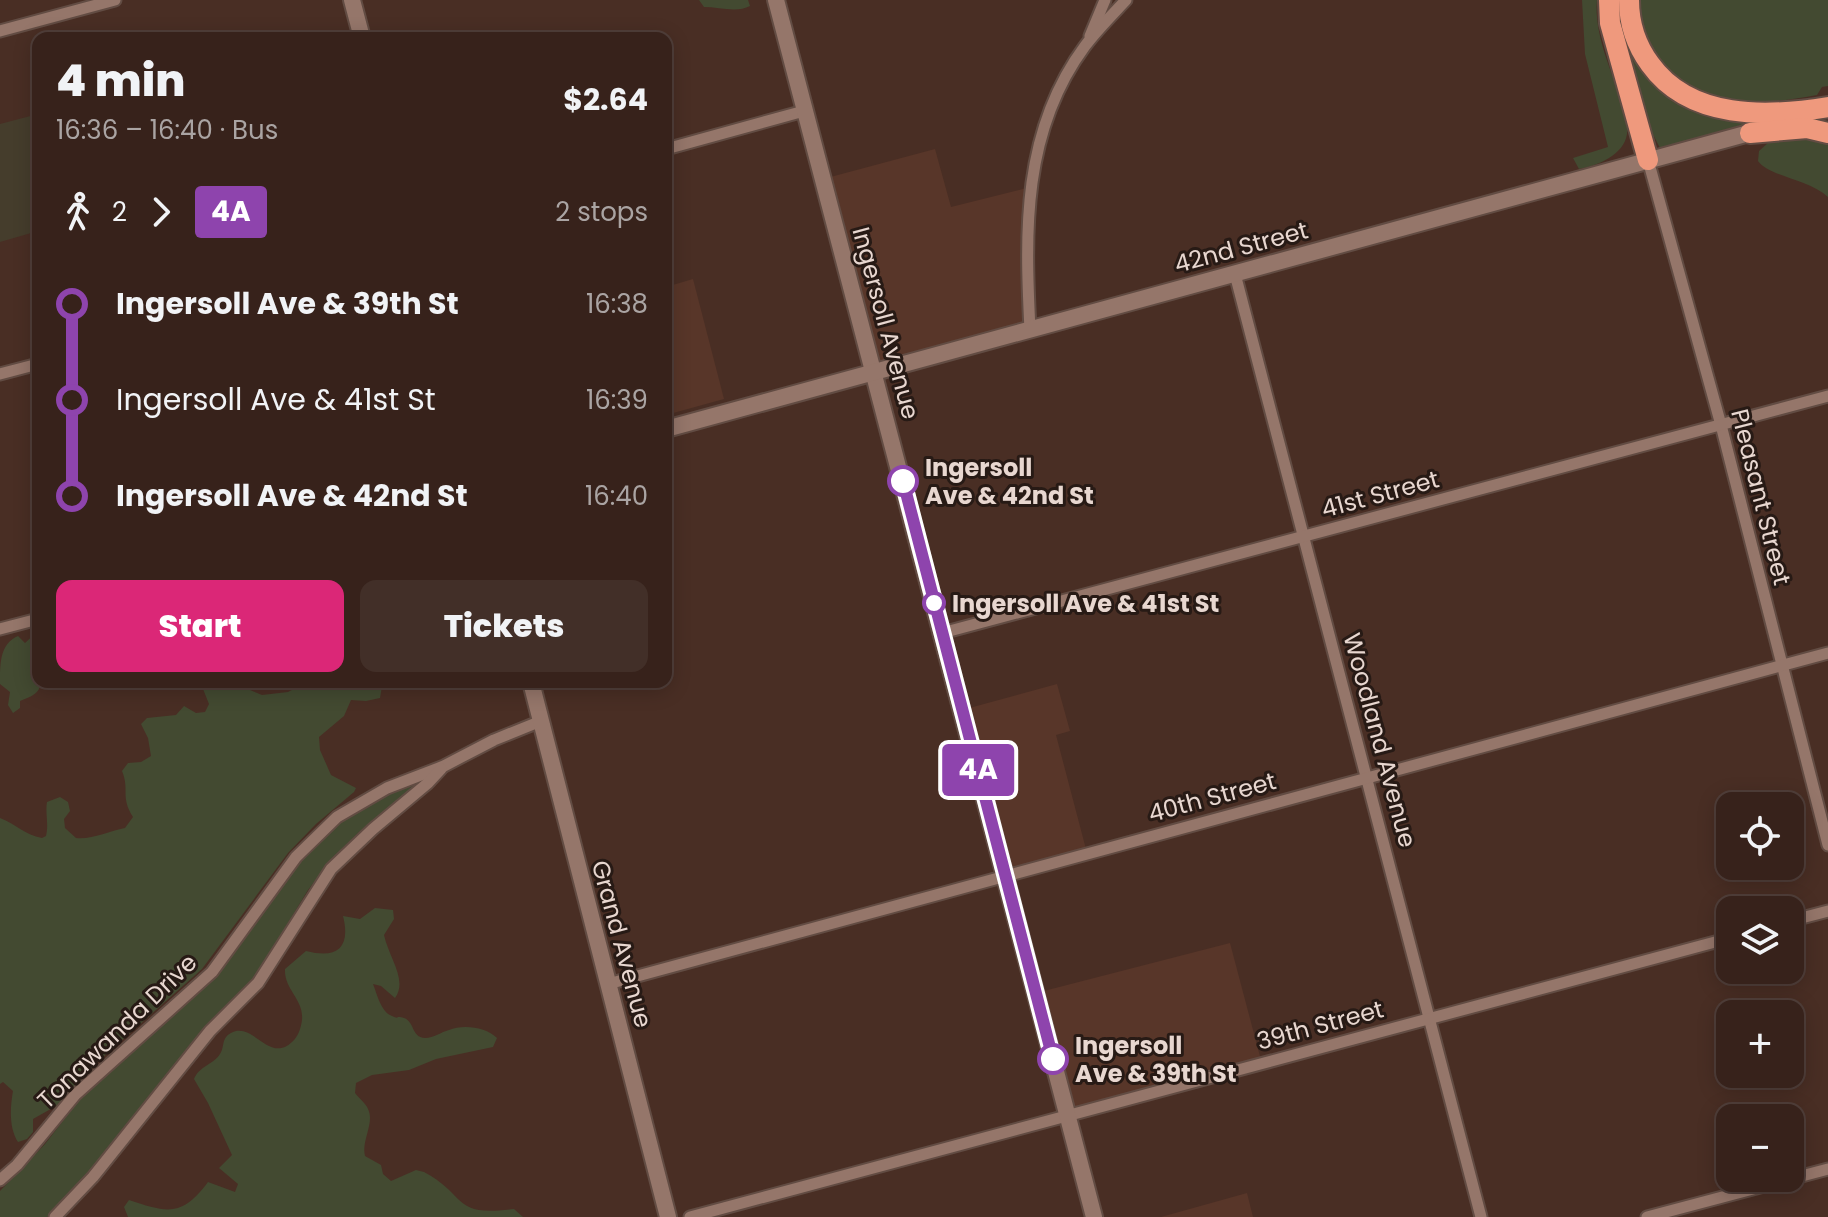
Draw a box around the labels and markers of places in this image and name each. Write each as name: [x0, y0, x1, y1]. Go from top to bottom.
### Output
place label: Ingersoll Ave & 42nd St: [925, 451, 1094, 512]
marker: Ingersoll Ave & 42nd St: [888, 466, 918, 496]
place label: Ingersoll Ave & 41st St: [952, 587, 1219, 620]
marker: Ingersoll Ave & 41st St: [923, 592, 945, 614]
place label: Ingersoll Ave & 39th St: [1075, 1029, 1237, 1090]
marker: Ingersoll Ave & 39th St: [1038, 1044, 1068, 1074]

